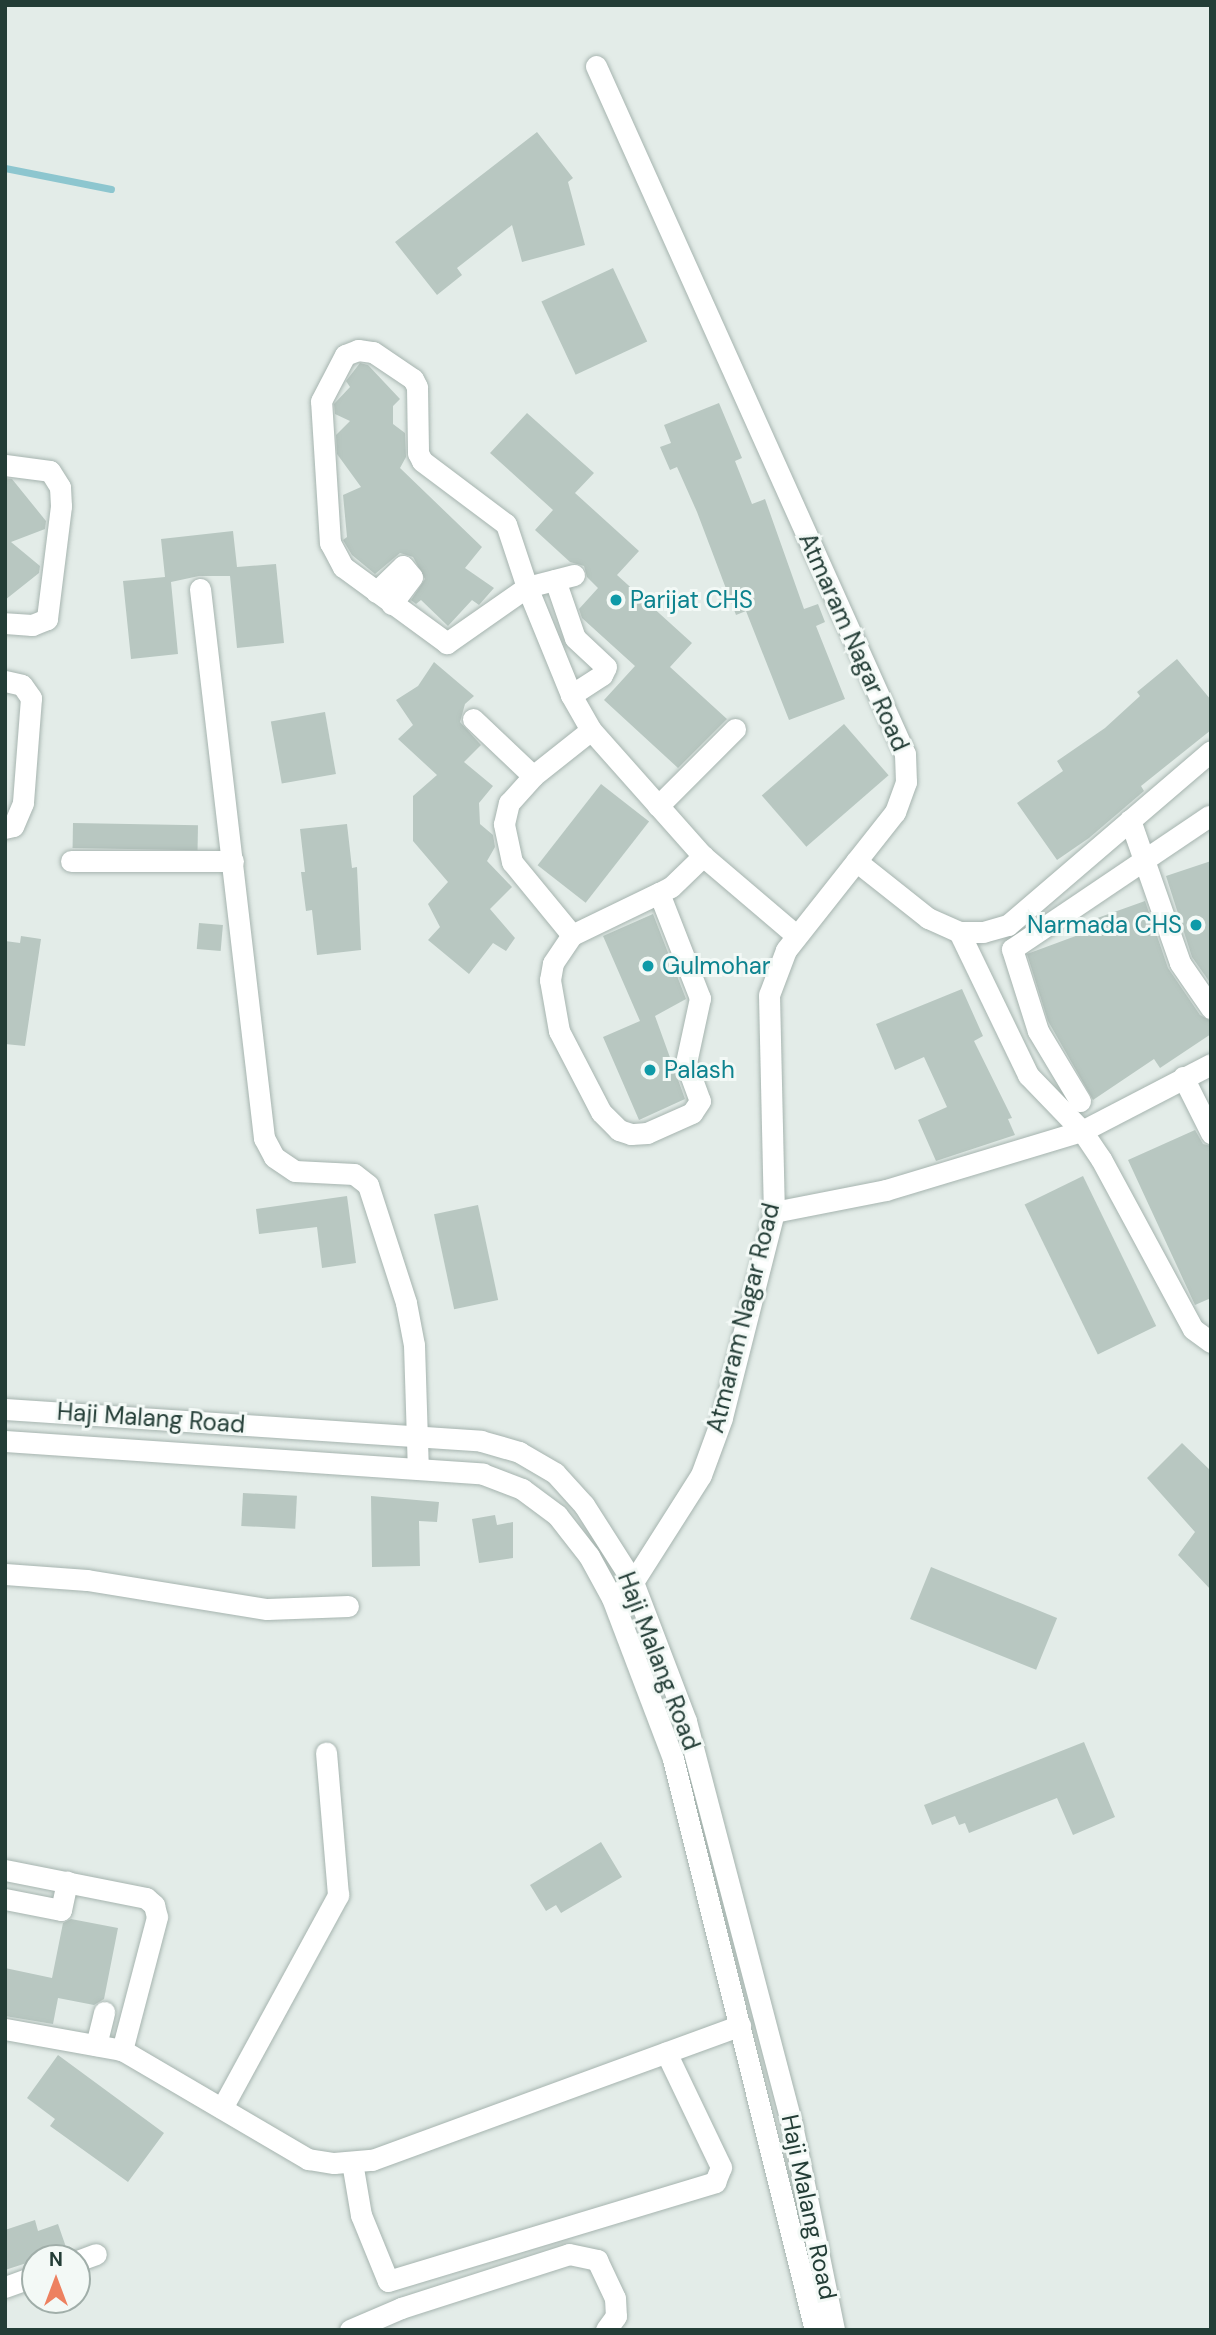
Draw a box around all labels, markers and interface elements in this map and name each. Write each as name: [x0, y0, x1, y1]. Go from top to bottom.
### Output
street label: Atmaram Nagar Road: [793, 528, 915, 756]
place label: Parijat CHS: [630, 586, 753, 614]
marker: Parijat CHS: [608, 592, 624, 608]
place label: Narmada CHS: [1027, 911, 1182, 939]
marker: Narmada CHS: [1188, 917, 1204, 933]
place label: Gulmohar: [662, 952, 771, 980]
marker: Gulmohar: [640, 958, 656, 974]
place label: Palash: [664, 1056, 735, 1084]
marker: Palash: [642, 1062, 658, 1078]
street label: Atmaram Nagar Road: [701, 1200, 785, 1436]
street label: Haji Malang Road: [56, 1397, 246, 1439]
street label: Haji Malang Road: [612, 1568, 706, 1754]
street label: Haji Malang Road: [775, 2112, 843, 2302]
north arrow: [21, 2244, 91, 2314]
text: N: [49, 2247, 63, 2272]

